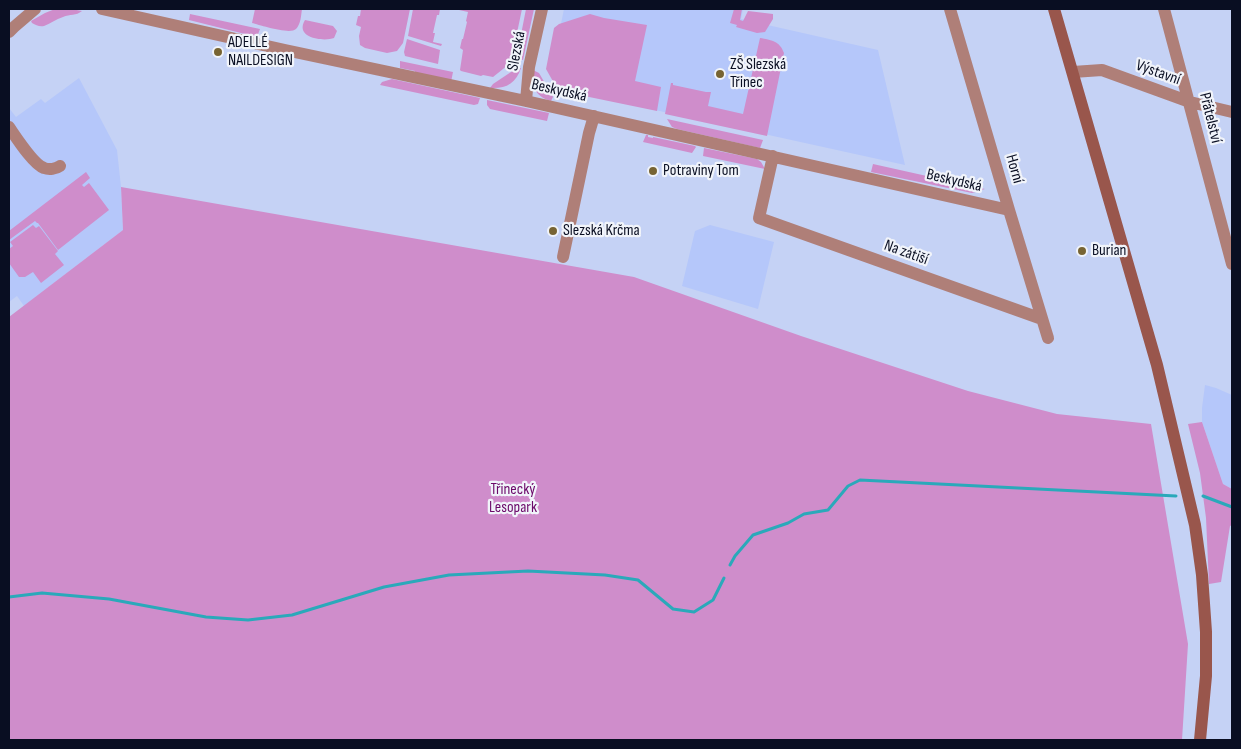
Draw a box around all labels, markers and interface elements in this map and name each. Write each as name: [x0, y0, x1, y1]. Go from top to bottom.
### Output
street label: Slezská: [504, 30, 530, 72]
place label: ADELLÉ NAILDESIGN: [228, 33, 293, 71]
marker: ADELLÉ NAILDESIGN: [212, 46, 224, 58]
place label: ZŠ Slezská Třinec: [730, 55, 786, 93]
street label: Výstavní: [1133, 56, 1183, 90]
marker: ZŠ Slezská Třinec: [714, 68, 726, 80]
street label: Beskydská: [529, 75, 589, 107]
street label: Přátelství: [1194, 91, 1226, 145]
street label: Horní: [1001, 152, 1027, 186]
place label: Potraviny Tom: [663, 161, 739, 181]
marker: Potraviny Tom: [647, 165, 659, 177]
street label: Beskydská: [924, 165, 984, 197]
place label: Slezská Krčma: [563, 221, 640, 241]
marker: Slezská Krčma: [547, 225, 559, 237]
street label: Na zátiší: [881, 236, 931, 270]
place label: Burian: [1092, 241, 1126, 261]
marker: Burian: [1076, 245, 1088, 257]
park label: Třinecký Lesopark: [489, 480, 537, 518]

